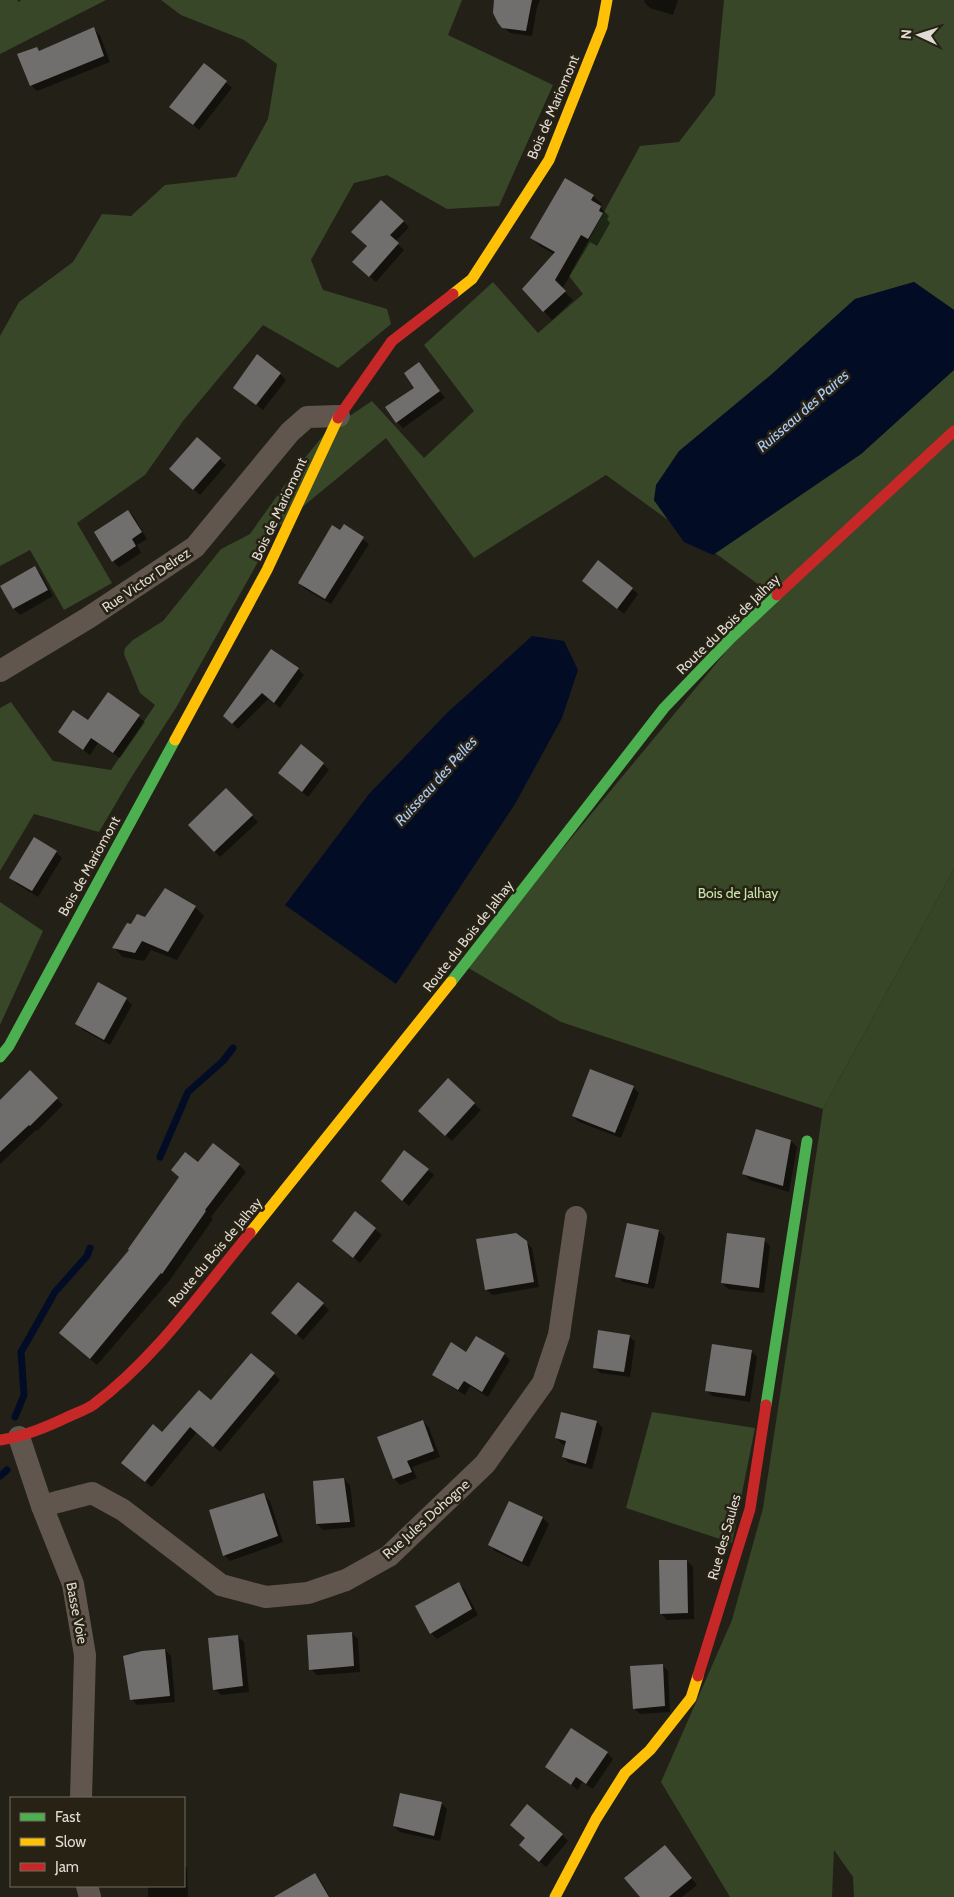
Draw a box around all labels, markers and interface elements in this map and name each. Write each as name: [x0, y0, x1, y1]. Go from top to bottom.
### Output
north arrow: [894, 10, 944, 60]
text: N: [897, 29, 915, 40]
street label: Bois de Mariomont: [523, 52, 583, 162]
water label: Ruisseau des Paires: [753, 366, 853, 456]
street label: Bois de Mariomont: [247, 454, 311, 563]
street label: Rue Victor Delrez: [98, 544, 194, 616]
street label: Route du Bois de Jalhay: [672, 570, 784, 678]
water label: Ruisseau des Pelles: [391, 733, 481, 829]
street label: Bois de Mariomont: [54, 813, 124, 919]
street label: Route du Bois de Jalhay: [419, 876, 517, 996]
park label: Bois de Jalhay: [698, 884, 778, 902]
street label: Route du Bois de Jalhay: [164, 1194, 266, 1310]
street label: Rue Jules Dohogne: [379, 1475, 473, 1563]
street label: Rue des Saules: [703, 1492, 745, 1582]
street label: Basse Voie: [62, 1581, 92, 1645]
legend: [10, 1797, 185, 1887]
text: Fast: [55, 1808, 80, 1826]
text: Slow: [55, 1833, 86, 1851]
text: Jam: [54, 1858, 79, 1876]

